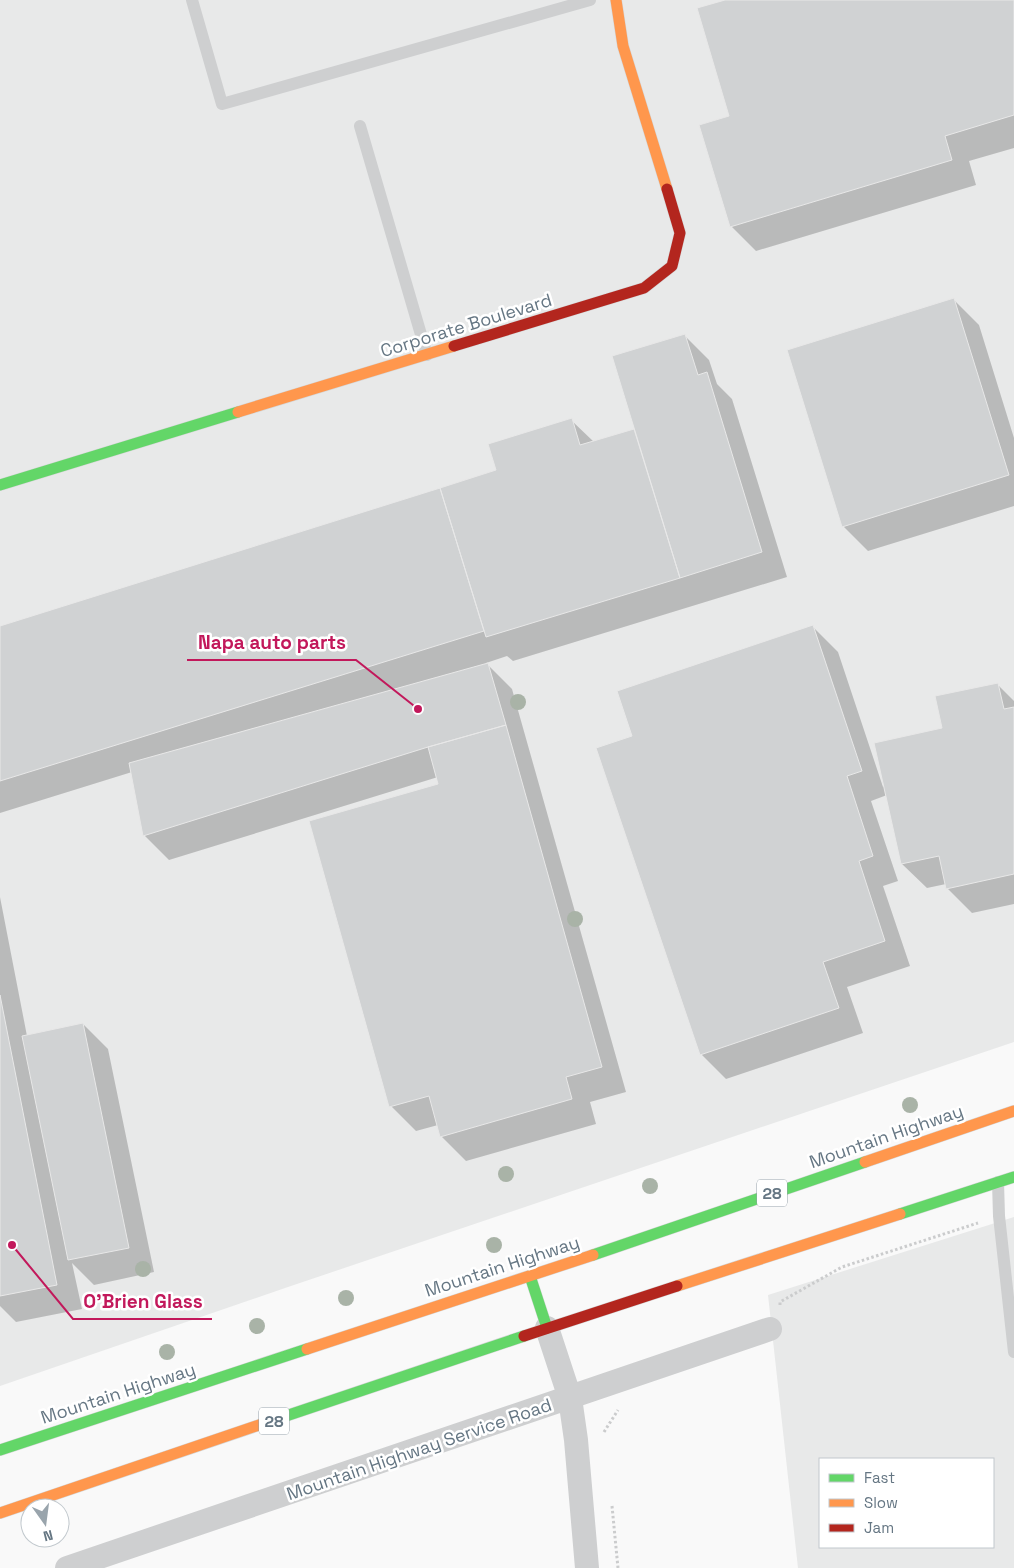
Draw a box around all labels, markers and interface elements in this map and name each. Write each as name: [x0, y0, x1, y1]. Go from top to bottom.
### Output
street label: Corporate Boulevard: [377, 288, 555, 362]
callout: Napa auto parts: [187, 626, 356, 660]
text: Napa auto parts: [198, 630, 346, 655]
street label: Mountain Highway: [806, 1099, 966, 1173]
road number: 28: [757, 1180, 787, 1206]
street label: Mountain Highway: [422, 1230, 582, 1302]
callout: O'Brien Glass: [73, 1285, 212, 1319]
text: O'Brien Glass: [83, 1289, 203, 1314]
street label: Mountain Highway: [38, 1357, 198, 1429]
street label: Mountain Highway Service Road: [283, 1393, 555, 1505]
road number: 28: [259, 1408, 289, 1434]
legend: [819, 1458, 994, 1548]
text: Fast: [864, 1468, 895, 1487]
text: Slow: [864, 1493, 898, 1512]
north arrow: [20, 1498, 70, 1548]
text: Jam: [864, 1518, 894, 1537]
text: N: [41, 1526, 55, 1545]

